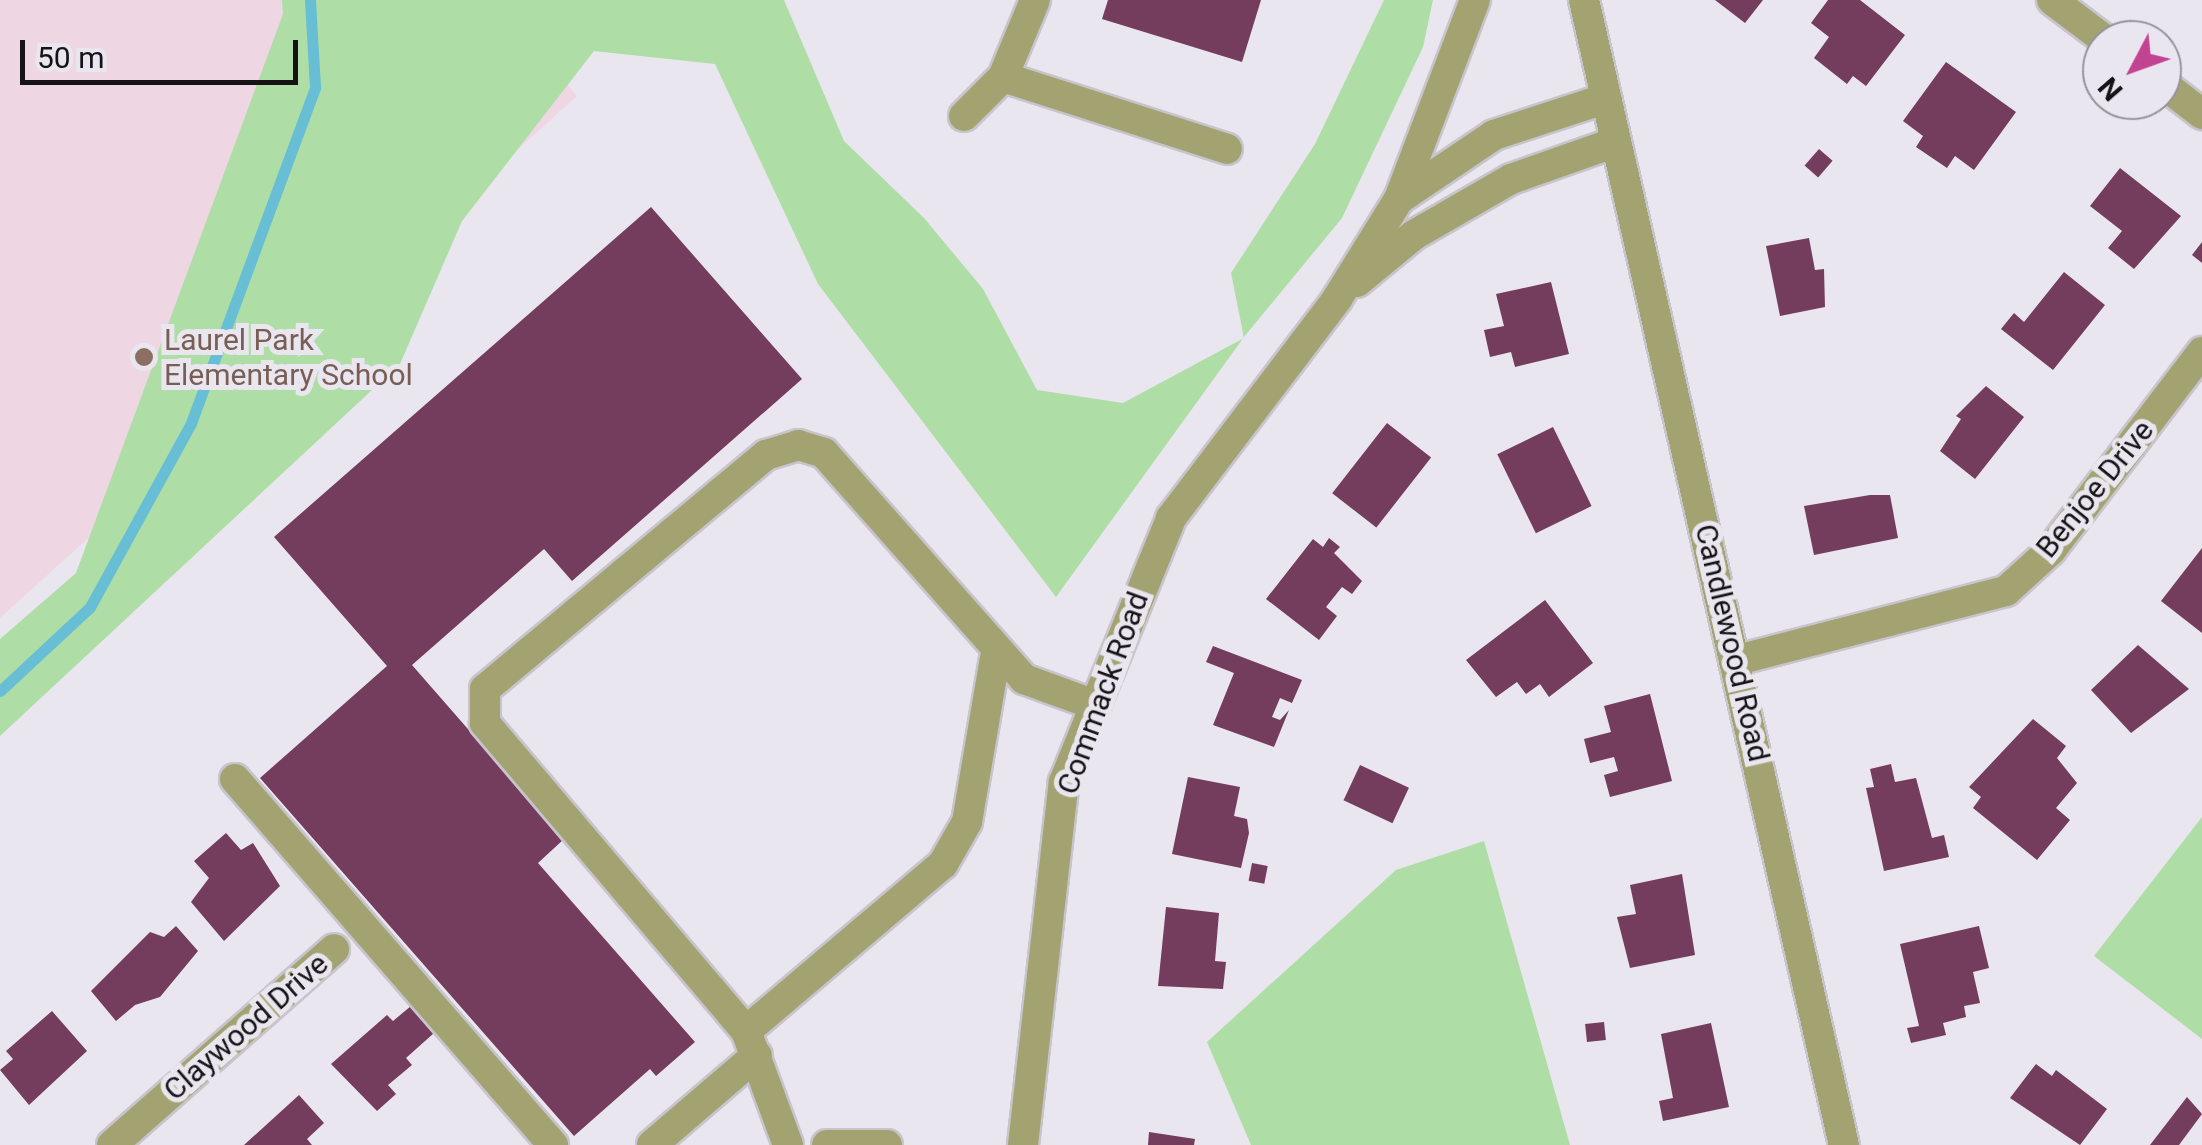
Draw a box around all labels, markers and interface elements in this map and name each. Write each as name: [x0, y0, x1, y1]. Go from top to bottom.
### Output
scale bar: [25, 20, 302, 82]
north arrow: [2082, 20, 2182, 120]
text: 50 m: [37, 40, 104, 75]
text: N: [2092, 70, 2129, 107]
place label: Laurel Park Elementary School: [164, 322, 413, 392]
marker: Laurel Park Elementary School: [133, 346, 155, 368]
street label: Benjoe Drive: [2029, 413, 2161, 565]
street label: Candlewood Road: [1687, 521, 1777, 765]
street label: Commack Road: [1050, 587, 1156, 799]
street label: Claywood Drive: [157, 946, 335, 1108]

